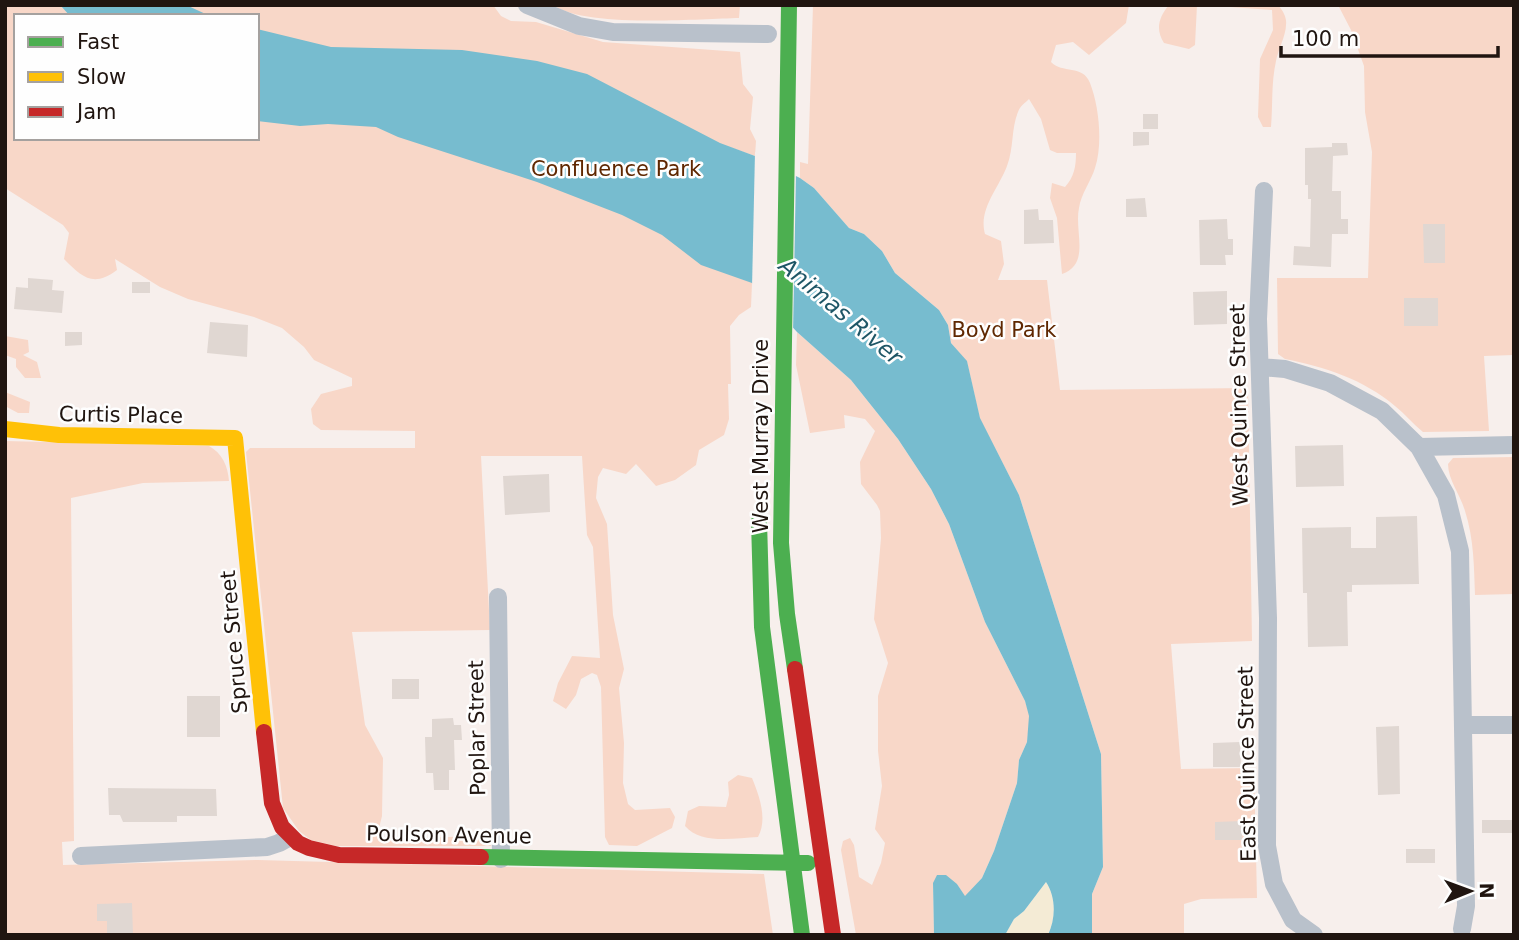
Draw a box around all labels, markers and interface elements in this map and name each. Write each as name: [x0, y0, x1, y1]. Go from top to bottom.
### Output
legend: [14, 14, 259, 140]
scale bar: [1281, 14, 1498, 58]
text: 100 m: [1292, 27, 1359, 51]
text: Fast: [77, 30, 119, 54]
text: Slow: [77, 65, 126, 89]
text: Jam: [75, 100, 117, 124]
park label: Confluence Park: [531, 157, 702, 181]
water label: Animas River: [773, 251, 909, 371]
street label: West Quince Street: [1225, 304, 1253, 506]
park label: Boyd Park: [951, 318, 1057, 342]
street label: West Murray Drive: [749, 339, 773, 533]
street label: Curtis Place: [59, 402, 183, 428]
street label: Spruce Street: [216, 569, 252, 715]
street label: Poplar Street: [464, 660, 490, 796]
street label: East Quince Street: [1233, 666, 1261, 862]
street label: Poulson Avenue: [366, 822, 532, 848]
north arrow: [1435, 856, 1505, 926]
text: N: [1476, 883, 1498, 899]

